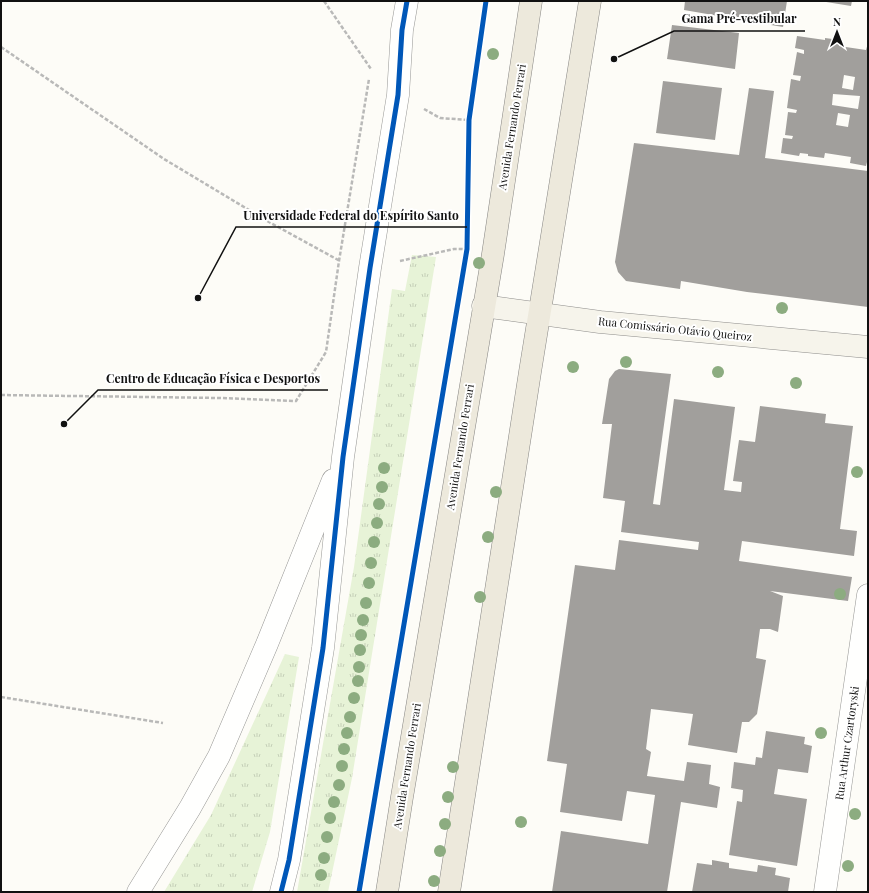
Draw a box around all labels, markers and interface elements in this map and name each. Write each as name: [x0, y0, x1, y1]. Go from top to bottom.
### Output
callout: Gama Pré-vestibular: [674, 7, 805, 31]
text: Gama Pré-vestibular: [682, 10, 797, 26]
north arrow: [817, 12, 857, 52]
text: N: [833, 14, 841, 29]
street label: Avenida Fernando Ferrari: [494, 63, 529, 192]
callout: Universidade Federal do Espírito Santo: [236, 203, 467, 227]
text: Universidade Federal do Espírito Santo: [243, 207, 459, 223]
street label: Rua Comissário Otávio Queiroz: [597, 313, 753, 344]
callout: Centro de Educação Física e Desportos: [98, 366, 328, 390]
text: Centro de Educação Física e Desportos: [106, 370, 320, 386]
street label: Avenida Fernando Ferrari: [442, 383, 477, 512]
street label: Rua Arthur Czartoryski: [831, 685, 862, 801]
street label: Avenida Fernando Ferrari: [389, 702, 424, 831]

